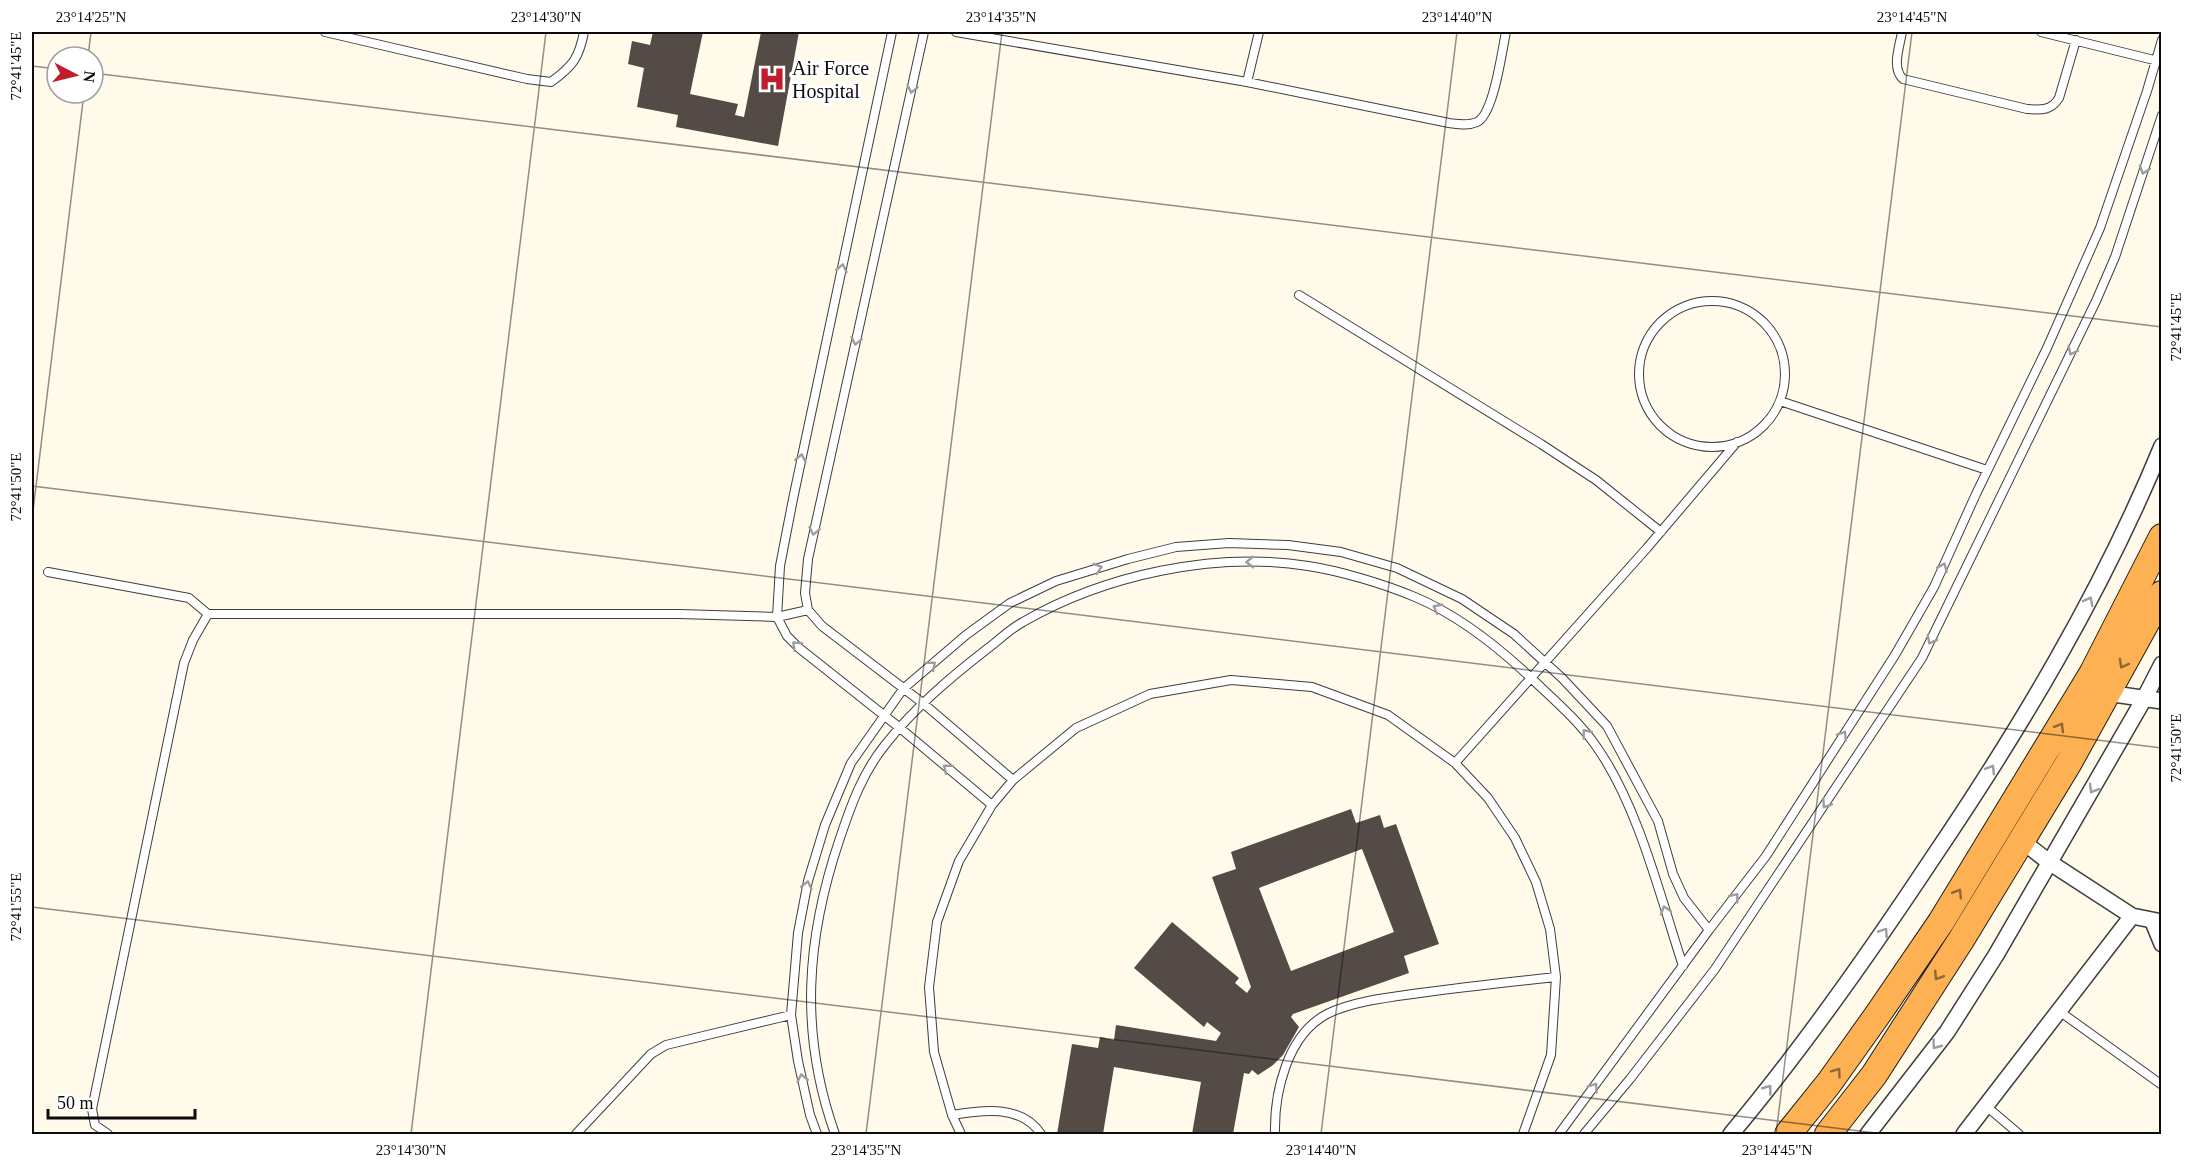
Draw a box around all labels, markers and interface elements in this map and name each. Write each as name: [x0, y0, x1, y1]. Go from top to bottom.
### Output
text: 23°14'25"N: [56, 9, 126, 25]
text: 23°14'30"N: [511, 9, 581, 25]
text: 23°14'35"N: [966, 9, 1036, 25]
text: 23°14'40"N: [1422, 9, 1492, 25]
text: 23°14'45"N: [1877, 9, 1947, 25]
text: 72°41'45"E: [8, 32, 24, 101]
north arrow: [45, 45, 105, 105]
place label: Air Force Hospital: [792, 57, 869, 103]
hospital icon: Air Force Hospital: [757, 64, 787, 94]
text: N: [80, 70, 99, 84]
one-way arrow: [906, 83, 919, 93]
one-way arrow: [2139, 164, 2151, 175]
one-way arrow: [835, 263, 848, 273]
text: 72°41'45"E: [2168, 293, 2184, 362]
one-way arrow: [850, 335, 863, 345]
one-way arrow: [2067, 345, 2079, 356]
text: 72°41'50"E: [8, 453, 24, 522]
one-way arrow: [794, 454, 807, 464]
one-way arrow: [808, 526, 821, 536]
one-way arrow: [1245, 556, 1254, 568]
one-way arrow: [1092, 563, 1103, 575]
one-way arrow: [1935, 563, 1947, 574]
one-way arrow: [2082, 597, 2093, 607]
one-way arrow: [1433, 604, 1444, 616]
one-way arrow: [1927, 634, 1938, 644]
one-way arrow: [792, 641, 802, 652]
one-way arrow: [2119, 658, 2130, 668]
one-way arrow: [925, 661, 936, 672]
text: 72°41'50"E: [2168, 714, 2184, 783]
one-way arrow: [2053, 723, 2065, 733]
one-way arrow: [1582, 729, 1593, 740]
one-way arrow: [1836, 731, 1848, 741]
one-way arrow: [943, 764, 954, 775]
one-way arrow: [1983, 765, 1995, 775]
one-way arrow: [2088, 783, 2100, 793]
one-way arrow: [1822, 797, 1833, 808]
text: 72°41'55"E: [8, 873, 24, 942]
one-way arrow: [800, 880, 813, 890]
one-way arrow: [1951, 889, 1962, 900]
one-way arrow: [1727, 892, 1738, 903]
one-way arrow: [1659, 905, 1672, 916]
one-way arrow: [1876, 928, 1887, 939]
one-way arrow: [1934, 970, 1946, 980]
one-way arrow: [1933, 1038, 1944, 1049]
one-way arrow: [1829, 1067, 1840, 1078]
one-way arrow: [796, 1073, 809, 1083]
scale bar: [48, 1082, 195, 1120]
one-way arrow: [1587, 1083, 1598, 1094]
one-way arrow: [1760, 1085, 1771, 1096]
text: 50 m: [57, 1093, 94, 1113]
text: 23°14'30"N: [376, 1142, 446, 1158]
text: 23°14'35"N: [831, 1142, 901, 1158]
text: 23°14'40"N: [1286, 1142, 1356, 1158]
text: 23°14'45"N: [1742, 1142, 1812, 1158]

